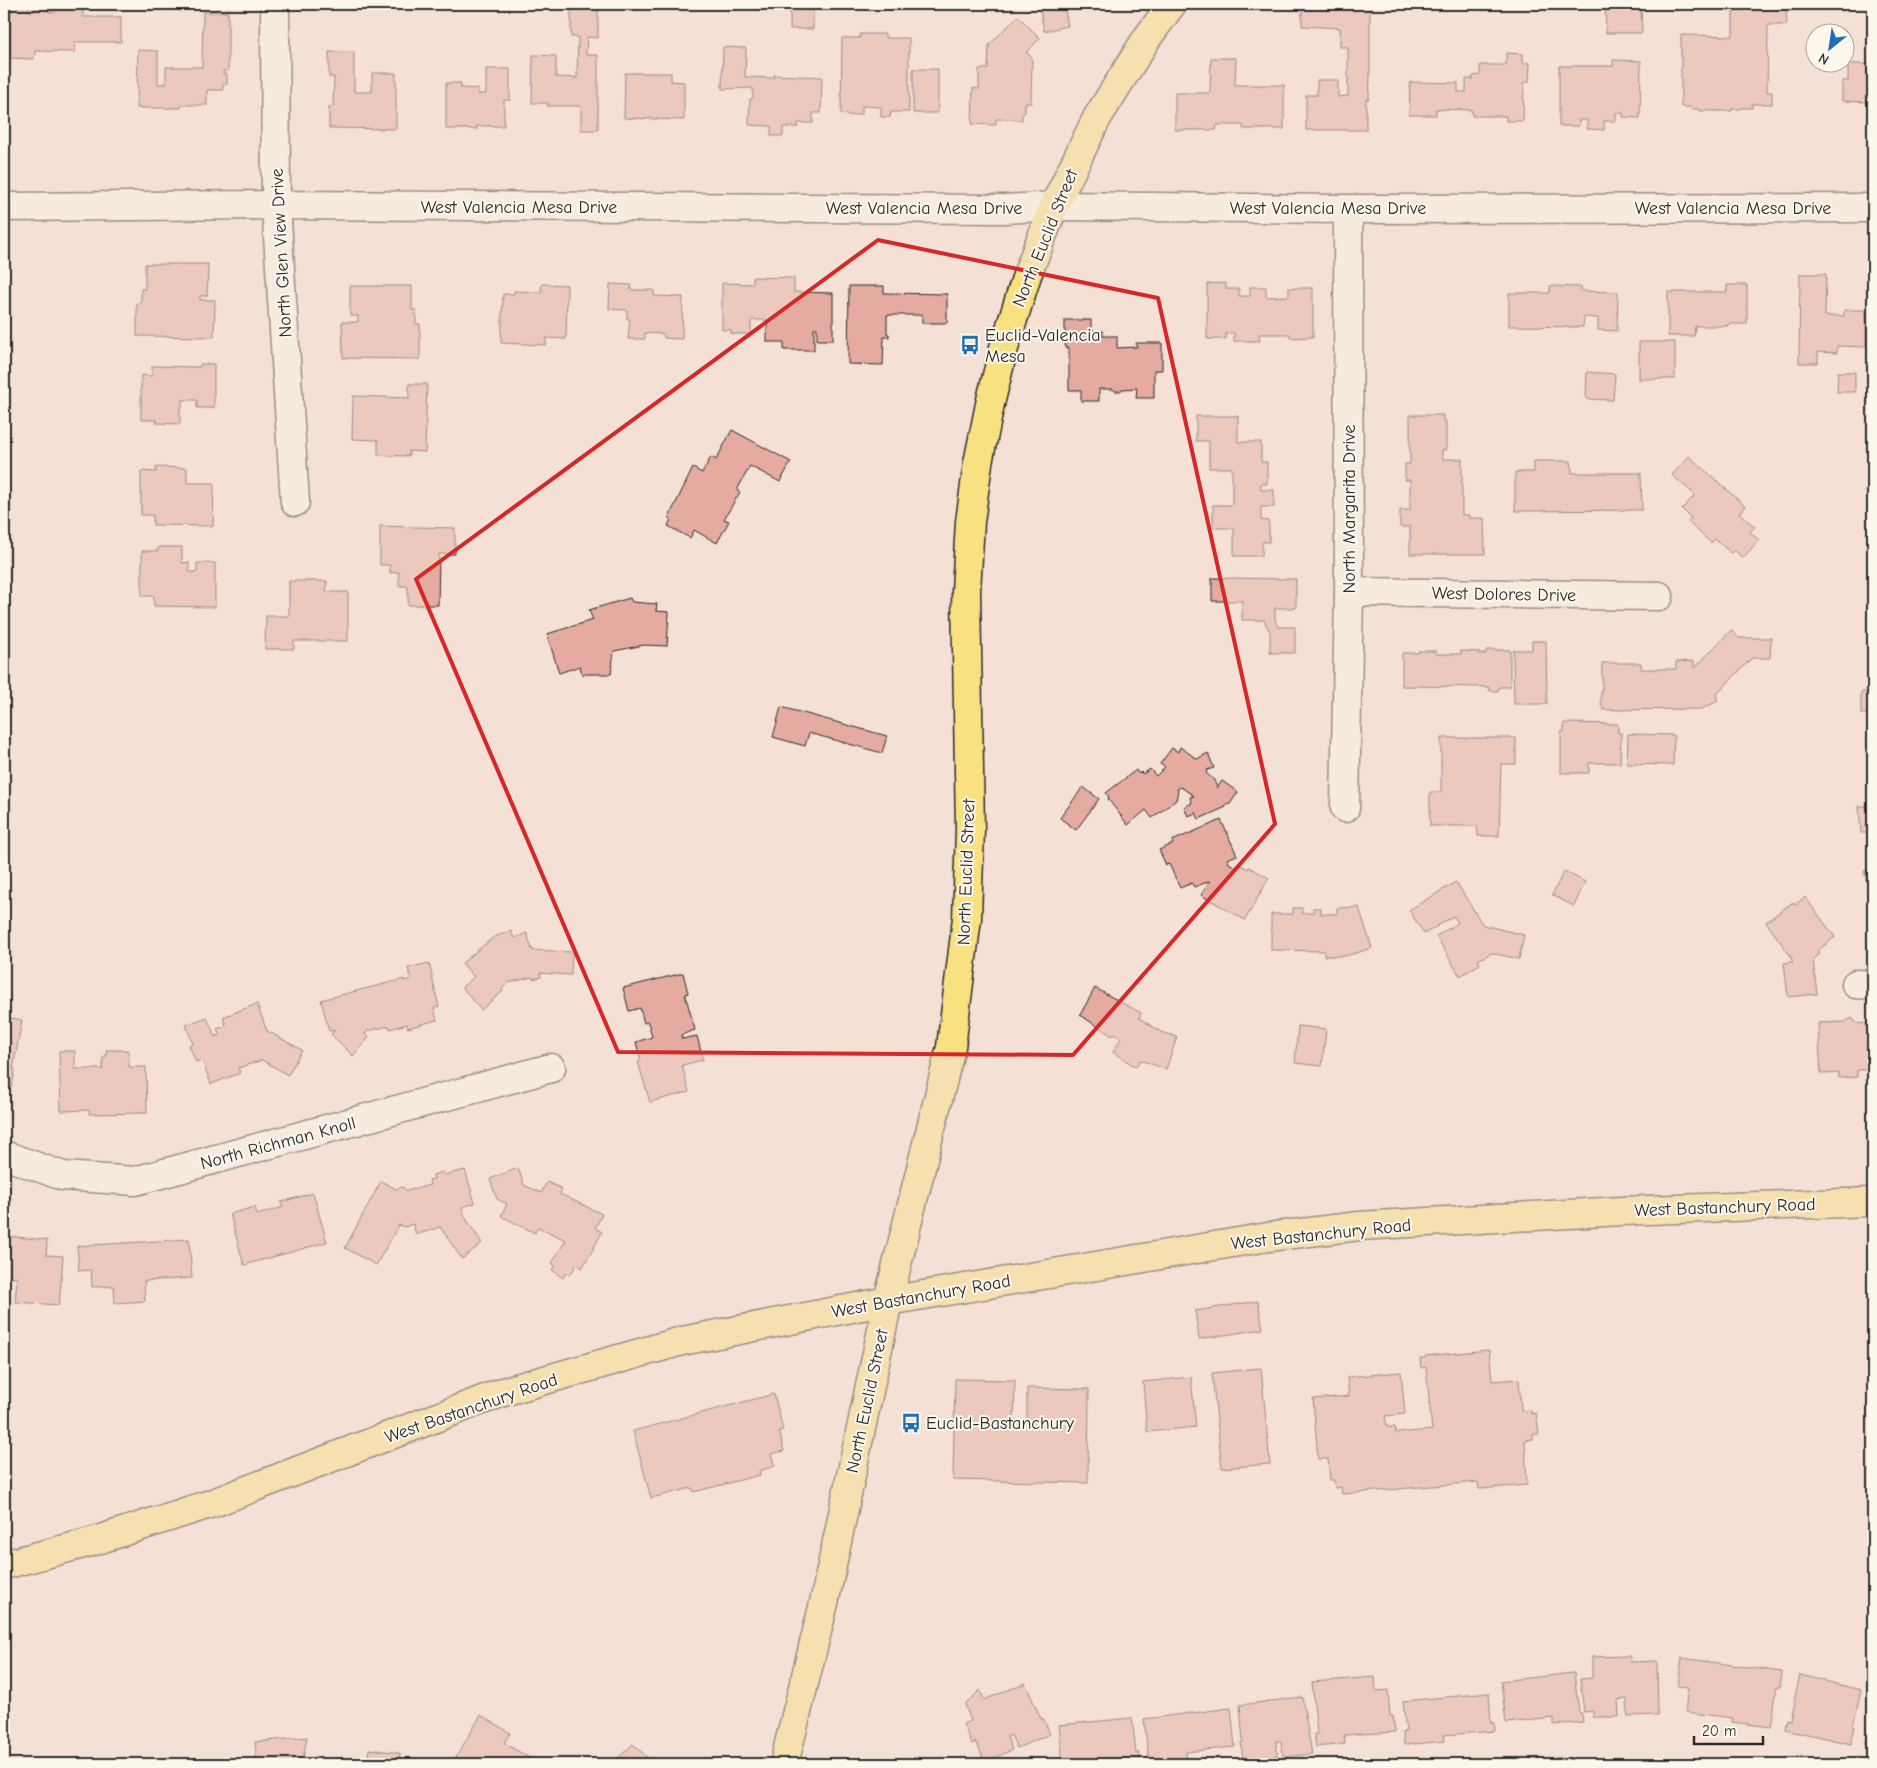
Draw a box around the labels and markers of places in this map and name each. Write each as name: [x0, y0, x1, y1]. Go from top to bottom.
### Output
place label: Euclid-Valencia Mesa: [985, 325, 1101, 367]
bus stop icon: Euclid-Valencia Mesa: [959, 334, 981, 356]
bus stop icon: Euclid-Bastanchury: [900, 1412, 922, 1434]
place label: Euclid-Bastanchury: [926, 1413, 1075, 1434]

